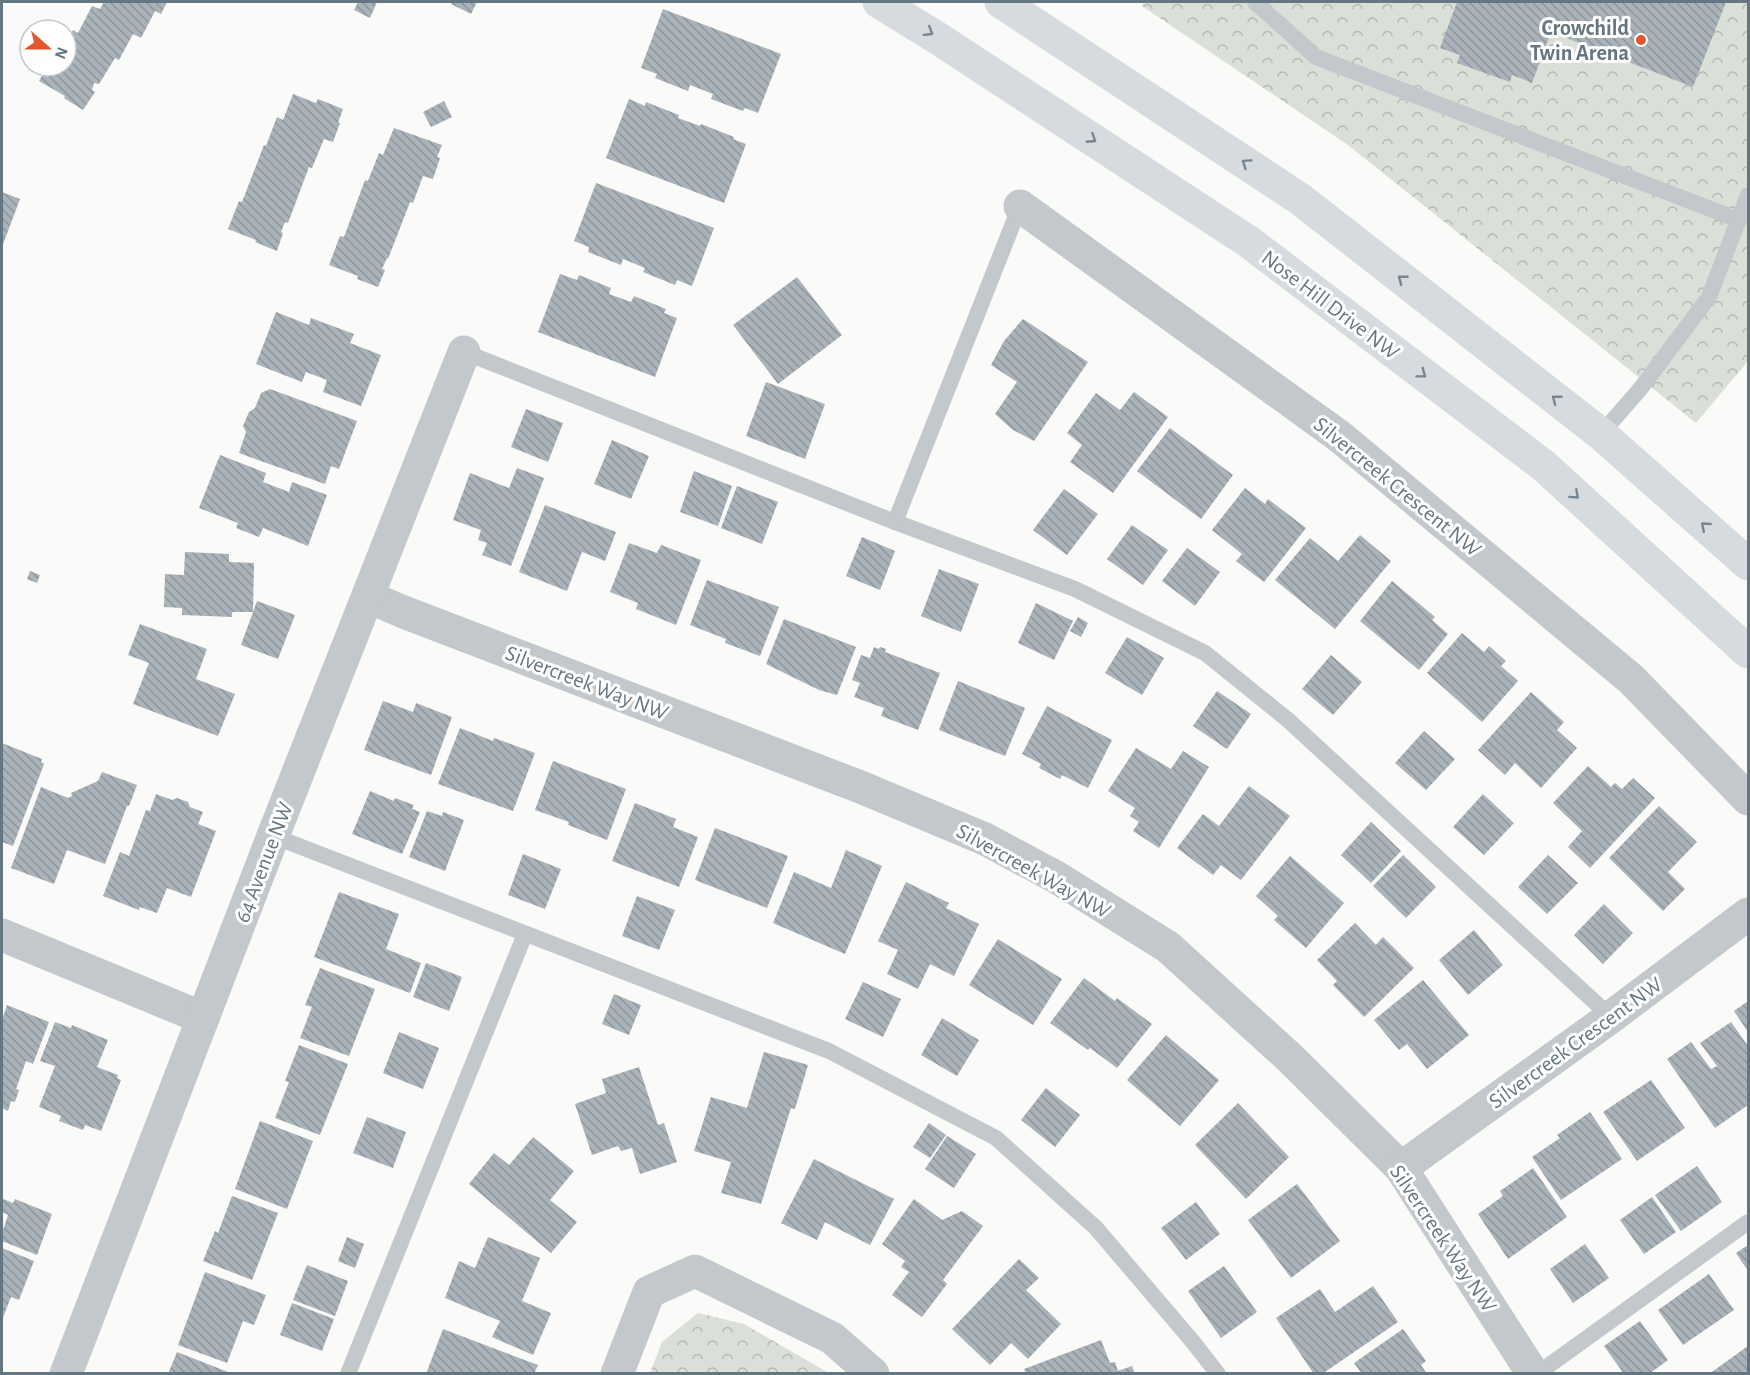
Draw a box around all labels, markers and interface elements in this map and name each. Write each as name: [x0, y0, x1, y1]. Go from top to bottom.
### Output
place label: Crowchild Twin Arena: [1530, 17, 1629, 64]
north arrow: [18, 18, 78, 78]
one-way arrow: [923, 25, 933, 37]
marker: Crowchild Twin Arena: [1634, 33, 1648, 47]
text: N: [52, 45, 71, 61]
one-way arrow: [1086, 132, 1097, 143]
one-way arrow: [1242, 159, 1252, 171]
street label: Nose Hill Drive NW: [1258, 246, 1404, 364]
one-way arrow: [1398, 276, 1409, 287]
one-way arrow: [1415, 366, 1426, 377]
one-way arrow: [1552, 396, 1563, 407]
street label: Silvercreek Crescent NW: [1310, 413, 1485, 561]
one-way arrow: [1568, 488, 1579, 499]
one-way arrow: [1701, 522, 1711, 533]
street label: Silvercreek Way NW: [502, 642, 671, 724]
street label: 64 Avenue NW: [231, 799, 297, 925]
street label: Silvercreek Way NW: [953, 819, 1115, 922]
street label: Silvercreek Crescent NW: [1485, 973, 1666, 1113]
street label: Silvercreek Way NW: [1386, 1161, 1501, 1316]

